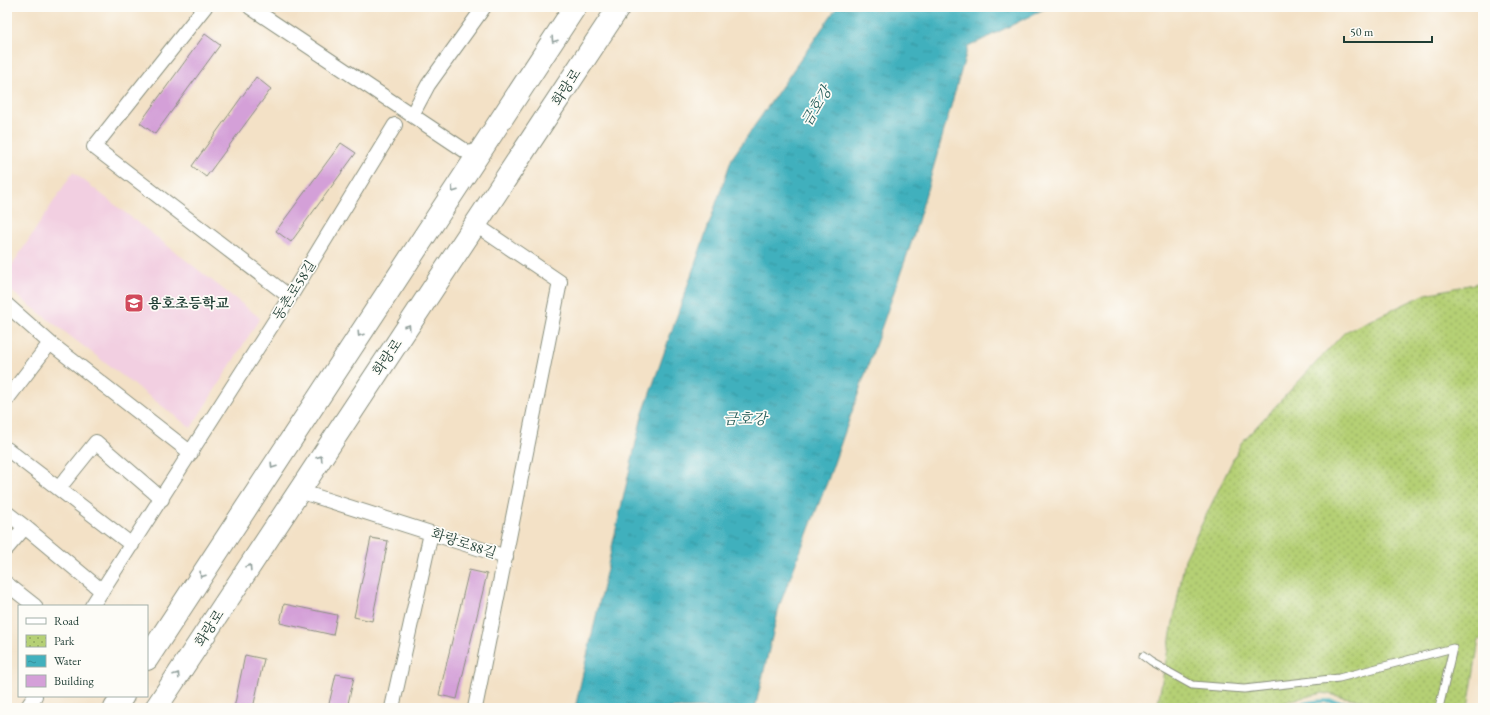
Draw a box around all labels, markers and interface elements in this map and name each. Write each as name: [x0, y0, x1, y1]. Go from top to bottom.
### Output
scale bar: [1344, 18, 1432, 44]
text: 50 m: [1350, 24, 1374, 40]
one-way arrow: [552, 35, 559, 42]
street label: 화랑로: [547, 65, 585, 109]
water label: 금호강: [797, 80, 837, 130]
one-way arrow: [452, 186, 459, 193]
street label: 동촌로58길: [268, 257, 320, 323]
school or university icon: 용호초등학교: [123, 292, 145, 314]
place label: 용호초등학교: [148, 294, 230, 312]
one-way arrow: [403, 324, 411, 331]
one-way arrow: [357, 330, 365, 337]
street label: 화랑로: [368, 335, 406, 379]
water label: 금호강: [723, 409, 769, 428]
one-way arrow: [315, 455, 323, 462]
one-way arrow: [270, 462, 278, 469]
street label: 화랑로88길: [429, 524, 499, 562]
one-way arrow: [244, 564, 251, 571]
one-way arrow: [199, 571, 207, 578]
legend: [18, 605, 148, 697]
street label: 화랑로: [190, 606, 228, 650]
text: Road: [54, 613, 80, 629]
text: Park: [54, 633, 75, 649]
text: Water: [54, 653, 81, 669]
text: Building: [54, 673, 95, 689]
one-way arrow: [172, 673, 179, 680]

